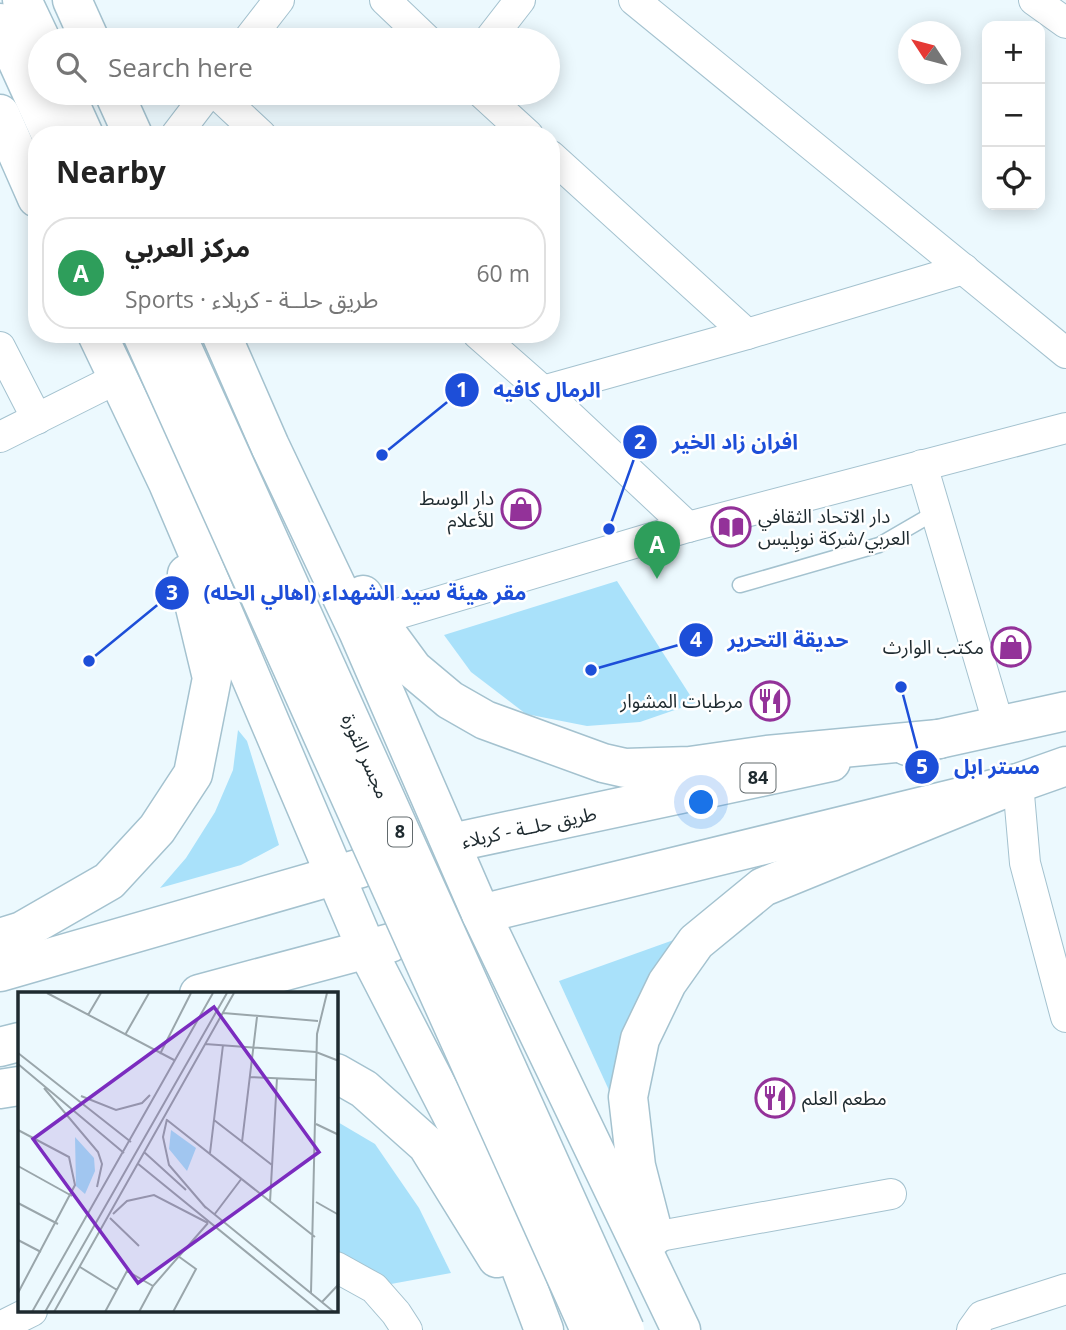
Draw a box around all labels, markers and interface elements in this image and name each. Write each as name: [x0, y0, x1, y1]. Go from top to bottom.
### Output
north arrow: [898, 21, 961, 84]
map controls: [982, 21, 1045, 210]
button: +: [982, 21, 1045, 84]
search box: [28, 28, 560, 105]
icon: search: [52, 48, 90, 86]
text: Search here: [108, 49, 253, 85]
button: −: [982, 84, 1045, 147]
button: locate: [982, 147, 1045, 210]
text: Nearby: [56, 151, 166, 192]
text: مركز العربي: [125, 229, 250, 265]
text: A: [73, 257, 89, 289]
text: 60 m: [476, 257, 530, 289]
text: Sports · طريق حلــة - كربلاء: [125, 283, 378, 315]
callout: الرمال كافيه: [444, 369, 615, 411]
text: 1: [456, 375, 468, 403]
text: الرمال كافيه: [493, 375, 601, 403]
callout: افران زاد الخير: [623, 421, 812, 463]
text: 2: [634, 427, 646, 455]
text: افران زاد الخير: [671, 427, 798, 455]
place label: دار الوسط للأعلام: [419, 485, 494, 535]
shop icon: دار الوسط للأعلام: [500, 488, 542, 530]
place label: دار الاتحاد الثقافي العربي/شركة نوبِليس: [758, 503, 910, 553]
library icon: دار الاتحاد الثقافي العربي/شركة نوبِليس: [710, 506, 752, 548]
pin: A: [634, 521, 680, 579]
callout: مقر هيئة سيد الشهداء (اهالي الحله): [155, 572, 541, 614]
text: 3: [166, 578, 178, 606]
text: مقر هيئة سيد الشهداء (اهالي الحله): [203, 578, 527, 610]
callout: حديقة التحرير: [678, 619, 862, 661]
text: 4: [690, 625, 702, 653]
text: حديقة التحرير: [726, 625, 849, 653]
shop icon: مكتب الوارث: [990, 626, 1032, 668]
place label: مكتب الوارث: [883, 634, 984, 660]
restaurant icon: مرطبات المشوار: [749, 680, 791, 722]
place label: مرطبات المشوار: [619, 688, 743, 714]
street label: مجسر الثورة: [336, 710, 396, 802]
callout: مستر ابل: [905, 746, 1054, 788]
text: 5: [916, 752, 928, 780]
text: مستر ابل: [954, 752, 1040, 780]
road number: 84: [740, 764, 776, 792]
your location: [684, 785, 718, 819]
street label: طريق حلــة - كربلاء: [459, 800, 599, 854]
road number: 8: [388, 818, 412, 846]
inset map: [18, 992, 338, 1312]
restaurant icon: مطعم العلم: [754, 1077, 796, 1119]
place label: مطعم العلم: [802, 1085, 887, 1113]

